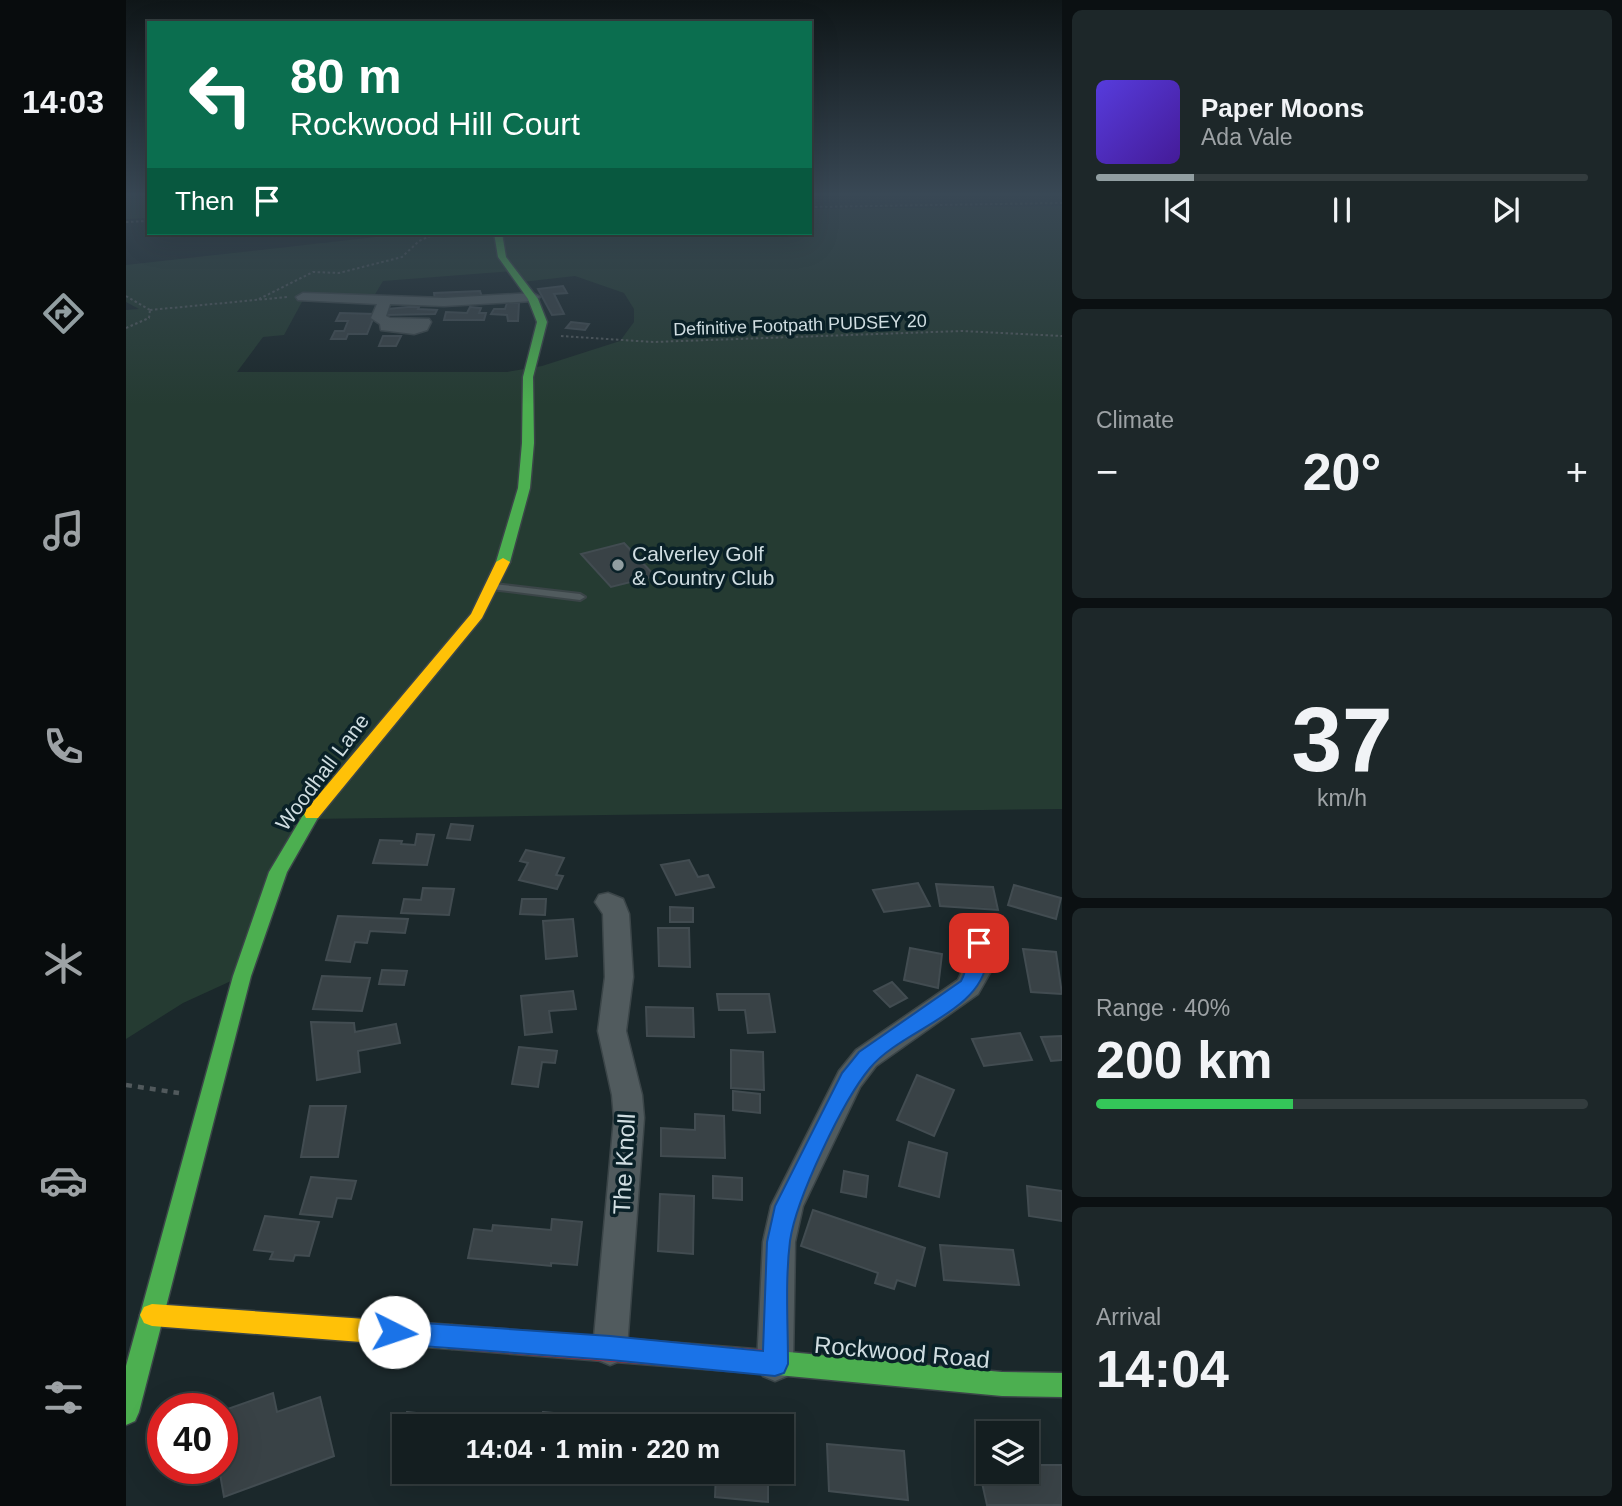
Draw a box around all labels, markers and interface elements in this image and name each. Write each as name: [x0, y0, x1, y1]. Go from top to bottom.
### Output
icon: left: [175, 49, 266, 140]
text: 80 m: [290, 49, 402, 103]
text: 14:03: [22, 84, 104, 120]
text: Paper Moons: [1201, 93, 1364, 123]
text: Rockwood Hill Court: [290, 106, 580, 142]
text: Ada Vale: [1201, 124, 1293, 150]
icon: arrive: [248, 182, 286, 220]
text: Then: [175, 186, 234, 216]
icon: previous: [1159, 191, 1197, 229]
icon: pause: [1323, 191, 1361, 229]
icon: next: [1487, 191, 1525, 229]
icon: directions: [39, 289, 88, 338]
street label: Definitive Footpath PUDSEY 20: [673, 311, 927, 339]
text: Climate: [1096, 407, 1174, 433]
text: 20°: [1303, 443, 1381, 501]
text: −: [1096, 451, 1118, 493]
text: +: [1566, 451, 1588, 493]
icon: music: [39, 506, 88, 555]
place label: Calverley Golf & Country Club: [632, 542, 774, 589]
marker: Calverley Golf & Country Club: [610, 557, 626, 573]
text: 37: [1291, 689, 1393, 790]
street label: Woodhall Lane: [271, 709, 373, 835]
icon: phone: [39, 722, 88, 771]
text: km/h: [1317, 785, 1367, 811]
pin: [949, 913, 1009, 973]
icon: arrive: [960, 924, 998, 962]
icon: climate: [39, 939, 88, 988]
text: Range · 40%: [1096, 995, 1230, 1021]
text: 200 km: [1096, 1031, 1272, 1089]
street label: The Knoll: [608, 1113, 640, 1215]
icon: car: [39, 1156, 88, 1205]
position arrow: [357, 1295, 431, 1369]
text: Arrival: [1096, 1304, 1161, 1330]
street label: Rockwood Road: [813, 1331, 991, 1373]
text: 14:04: [1096, 1340, 1229, 1398]
icon: filters: [39, 1373, 88, 1422]
speed limit sign: 40: [147, 1393, 238, 1484]
map controls: [976, 1421, 1039, 1484]
button: layers: [976, 1421, 1039, 1484]
text: 14:04 · 1 min · 220 m: [466, 1434, 720, 1464]

